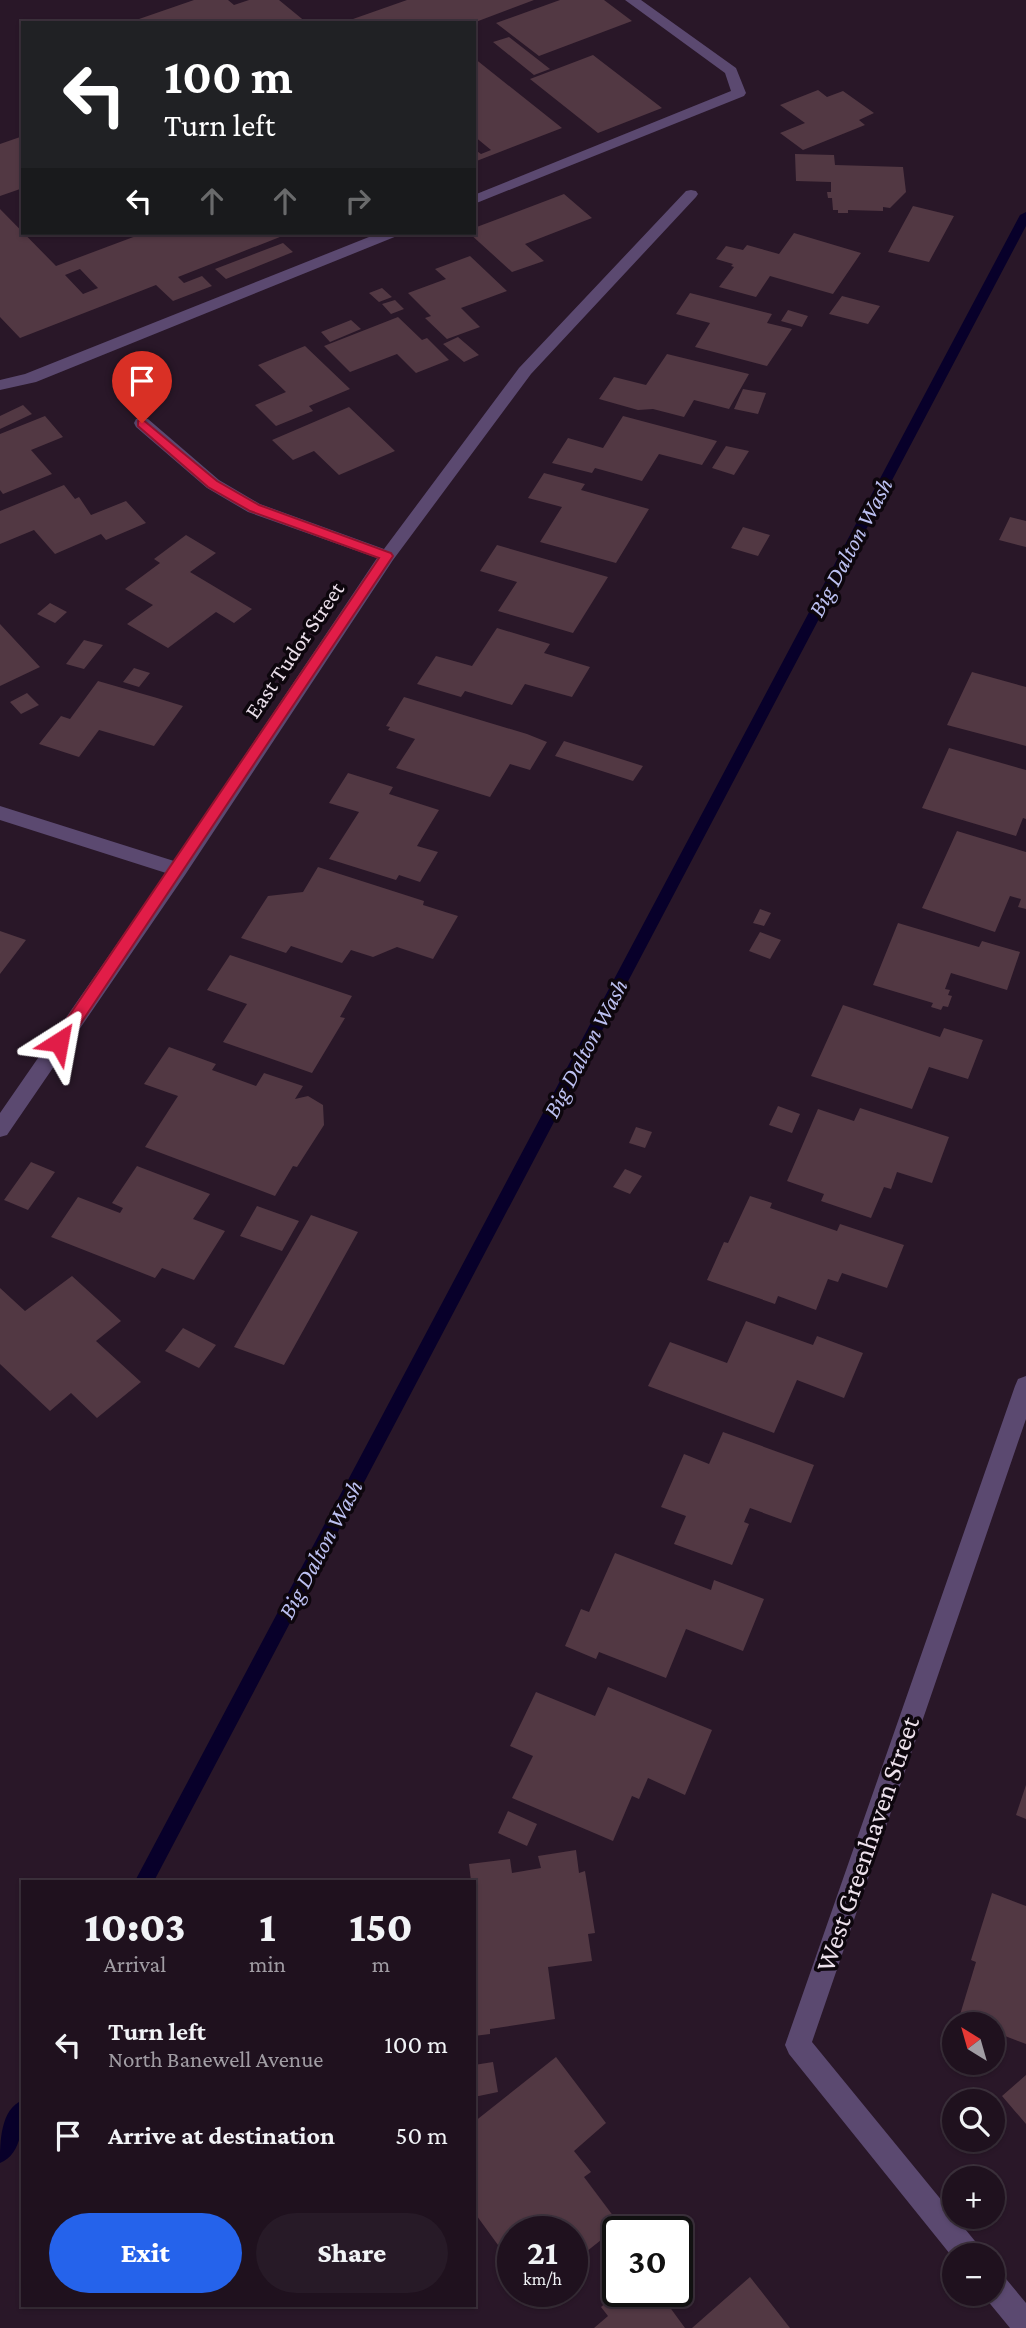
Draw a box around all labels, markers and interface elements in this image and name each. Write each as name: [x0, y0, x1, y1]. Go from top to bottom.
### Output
icon: left: [49, 49, 140, 140]
text: 100 m: [164, 49, 293, 104]
text: Turn left: [164, 107, 275, 143]
icon: left: [120, 182, 158, 220]
icon: ahead: [193, 182, 231, 220]
icon: ahead: [266, 182, 304, 220]
icon: right: [339, 182, 377, 220]
pin: [112, 351, 172, 423]
icon: arrive: [123, 362, 161, 400]
water label: Big Dalton Wash: [802, 473, 898, 621]
street label: East Tudor Street: [239, 577, 349, 723]
water label: Big Dalton Wash: [537, 974, 633, 1122]
position arrow: [22, 1005, 96, 1079]
water label: Big Dalton Wash: [272, 1475, 368, 1623]
street label: West Greenhaven Street: [809, 1712, 925, 1976]
text: 10:03: [84, 1903, 186, 1950]
text: 1: [259, 1903, 276, 1950]
text: 150: [349, 1903, 413, 1950]
text: Arrival: [104, 1951, 166, 1977]
text: min: [249, 1951, 286, 1977]
text: m: [372, 1951, 390, 1977]
north arrow: [942, 2012, 1004, 2076]
map controls: [942, 2012, 1005, 2306]
text: Turn left: [108, 2017, 206, 2046]
icon: left: [49, 2026, 87, 2064]
text: 100 m: [384, 2030, 448, 2059]
text: North Banewell Avenue: [108, 2046, 323, 2072]
button: search: [942, 2089, 1005, 2152]
icon: arrive: [49, 2117, 87, 2155]
text: Arrive at destination: [108, 2121, 335, 2150]
text: 50 m: [395, 2121, 448, 2150]
button: +: [942, 2166, 1005, 2229]
button: Exit: [49, 2213, 242, 2293]
button: Share: [256, 2213, 448, 2293]
speed limit sign: 30: [602, 2216, 693, 2307]
text: 21: [527, 2233, 558, 2272]
button: −: [942, 2243, 1005, 2306]
text: km/h: [523, 2269, 562, 2289]

